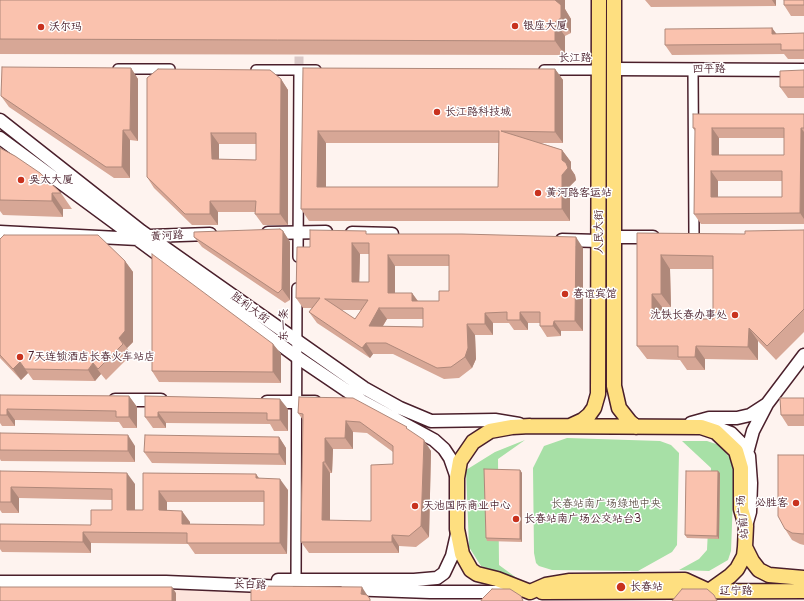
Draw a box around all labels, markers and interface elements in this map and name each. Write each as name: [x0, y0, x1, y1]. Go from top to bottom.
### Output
place label: 银座大厦: [523, 19, 567, 33]
place label: 沃尔玛: [49, 20, 82, 34]
marker: 银座大厦: [510, 21, 520, 31]
marker: 沃尔玛: [36, 22, 46, 32]
street label: 长江路: [559, 51, 591, 65]
street label: 四平路: [693, 62, 725, 76]
place label: 长江路科技城: [445, 105, 511, 119]
marker: 长江路科技城: [432, 107, 442, 117]
place label: 吴太大厦: [29, 173, 73, 187]
marker: 吴太大厦: [16, 175, 26, 185]
place label: 黄河路客运站: [546, 186, 612, 200]
marker: 黄河路客运站: [533, 188, 543, 198]
street label: 人民大街: [592, 210, 606, 254]
street label: 黄河路: [150, 229, 184, 243]
place label: 春谊宾馆: [573, 287, 617, 301]
marker: 春谊宾馆: [560, 289, 570, 299]
street label: 胜利大街: [228, 290, 272, 326]
place label: 沈铁长春办事处: [650, 308, 727, 322]
street label: 东一条: [277, 309, 291, 341]
marker: 沈铁长春办事处: [730, 310, 740, 320]
place label: 7天连锁酒店长春火车站店: [28, 350, 155, 364]
marker: 7天连锁酒店长春火车站店: [15, 352, 25, 362]
street label: 站前广场: [735, 495, 751, 539]
place label: 必胜客: [755, 496, 788, 510]
park label: 长春站南广场绿地中央: [551, 497, 661, 511]
marker: 必胜客: [791, 498, 801, 508]
place label: 天池国际商业中心: [423, 499, 511, 513]
marker: 天池国际商业中心: [410, 501, 420, 511]
place label: 长春站南广场公交站台3: [524, 512, 641, 526]
marker: 长春站南广场公交站台3: [511, 514, 521, 524]
street label: 长白路: [233, 578, 267, 592]
place label: 长春站: [630, 580, 663, 594]
marker: 长春站: [615, 581, 627, 593]
street label: 辽宁路: [720, 584, 752, 598]

